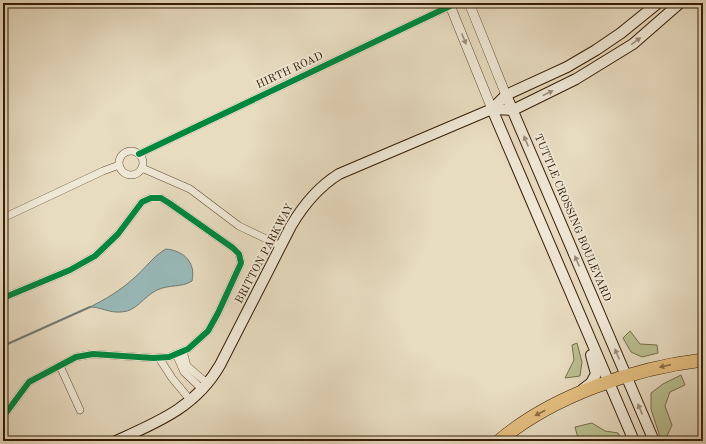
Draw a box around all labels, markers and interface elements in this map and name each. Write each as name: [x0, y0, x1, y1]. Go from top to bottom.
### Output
one-way arrow: [461, 34, 467, 46]
one-way arrow: [631, 37, 641, 45]
street label: HIRTH ROAD: [255, 51, 325, 91]
one-way arrow: [542, 90, 554, 96]
street label: TUTTLE CROSSING BOULEVARD: [532, 133, 613, 304]
one-way arrow: [523, 135, 529, 146]
street label: BRITTON PARKWAY: [234, 202, 296, 306]
one-way arrow: [574, 255, 580, 266]
one-way arrow: [614, 349, 620, 360]
one-way arrow: [658, 364, 671, 370]
one-way arrow: [637, 402, 643, 414]
one-way arrow: [534, 410, 546, 417]

